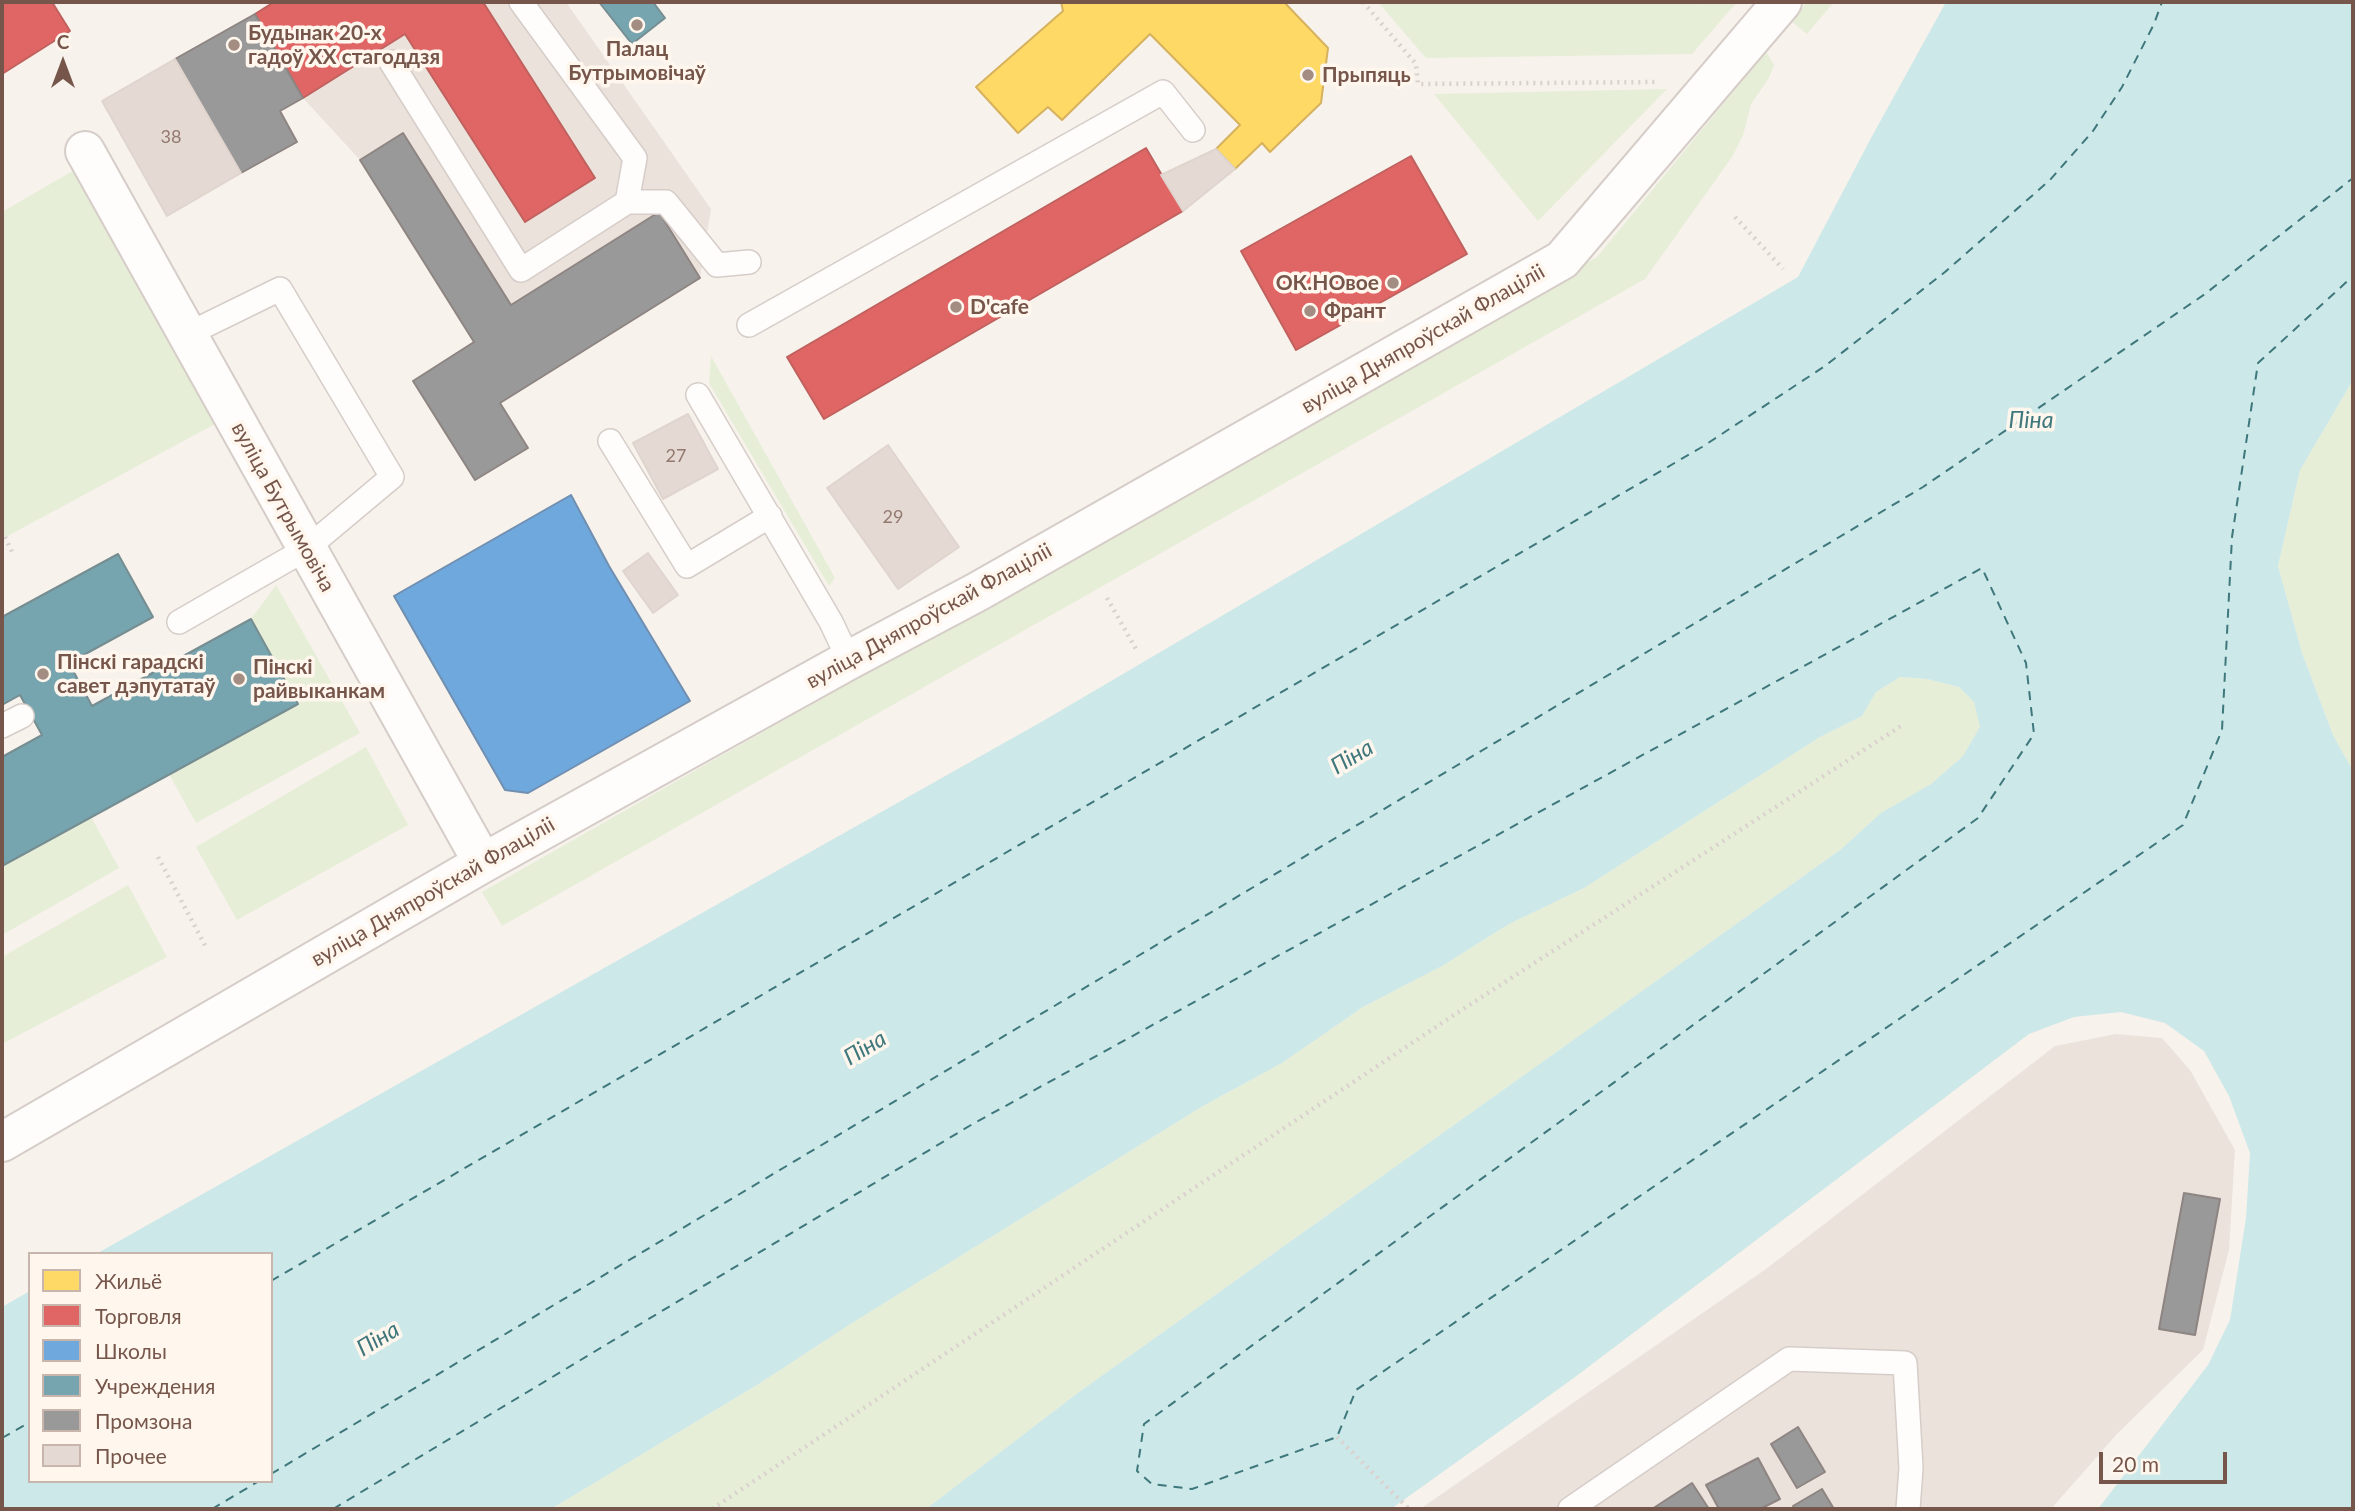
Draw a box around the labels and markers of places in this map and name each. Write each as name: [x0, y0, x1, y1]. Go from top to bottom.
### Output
marker: Палац Бутрымовічаў: [629, 17, 645, 33]
place label: Будынак 20-х гадоў ХХ стагоддзя: [248, 20, 440, 70]
place label: Палац Бутрымовічаў: [568, 36, 706, 86]
marker: Будынак 20-х гадоў ХХ стагоддзя: [226, 37, 242, 53]
place label: Прыпяць: [1322, 62, 1411, 88]
marker: Прыпяць: [1300, 67, 1316, 83]
place label: ОК.НОвое: [1276, 270, 1379, 296]
marker: ОК.НОвое: [1385, 275, 1401, 291]
place label: D'cafe: [970, 294, 1029, 320]
place label: Франт: [1324, 298, 1386, 324]
marker: D'cafe: [948, 299, 964, 315]
marker: Франт: [1302, 303, 1318, 319]
place label: Пінскі гарадскі савет дэпутатаў: [57, 649, 215, 699]
place label: Пінскі райвыканкам: [253, 654, 385, 704]
marker: Пінскі гарадскі савет дэпутатаў: [35, 666, 51, 682]
marker: Пінскі райвыканкам: [231, 671, 247, 687]

